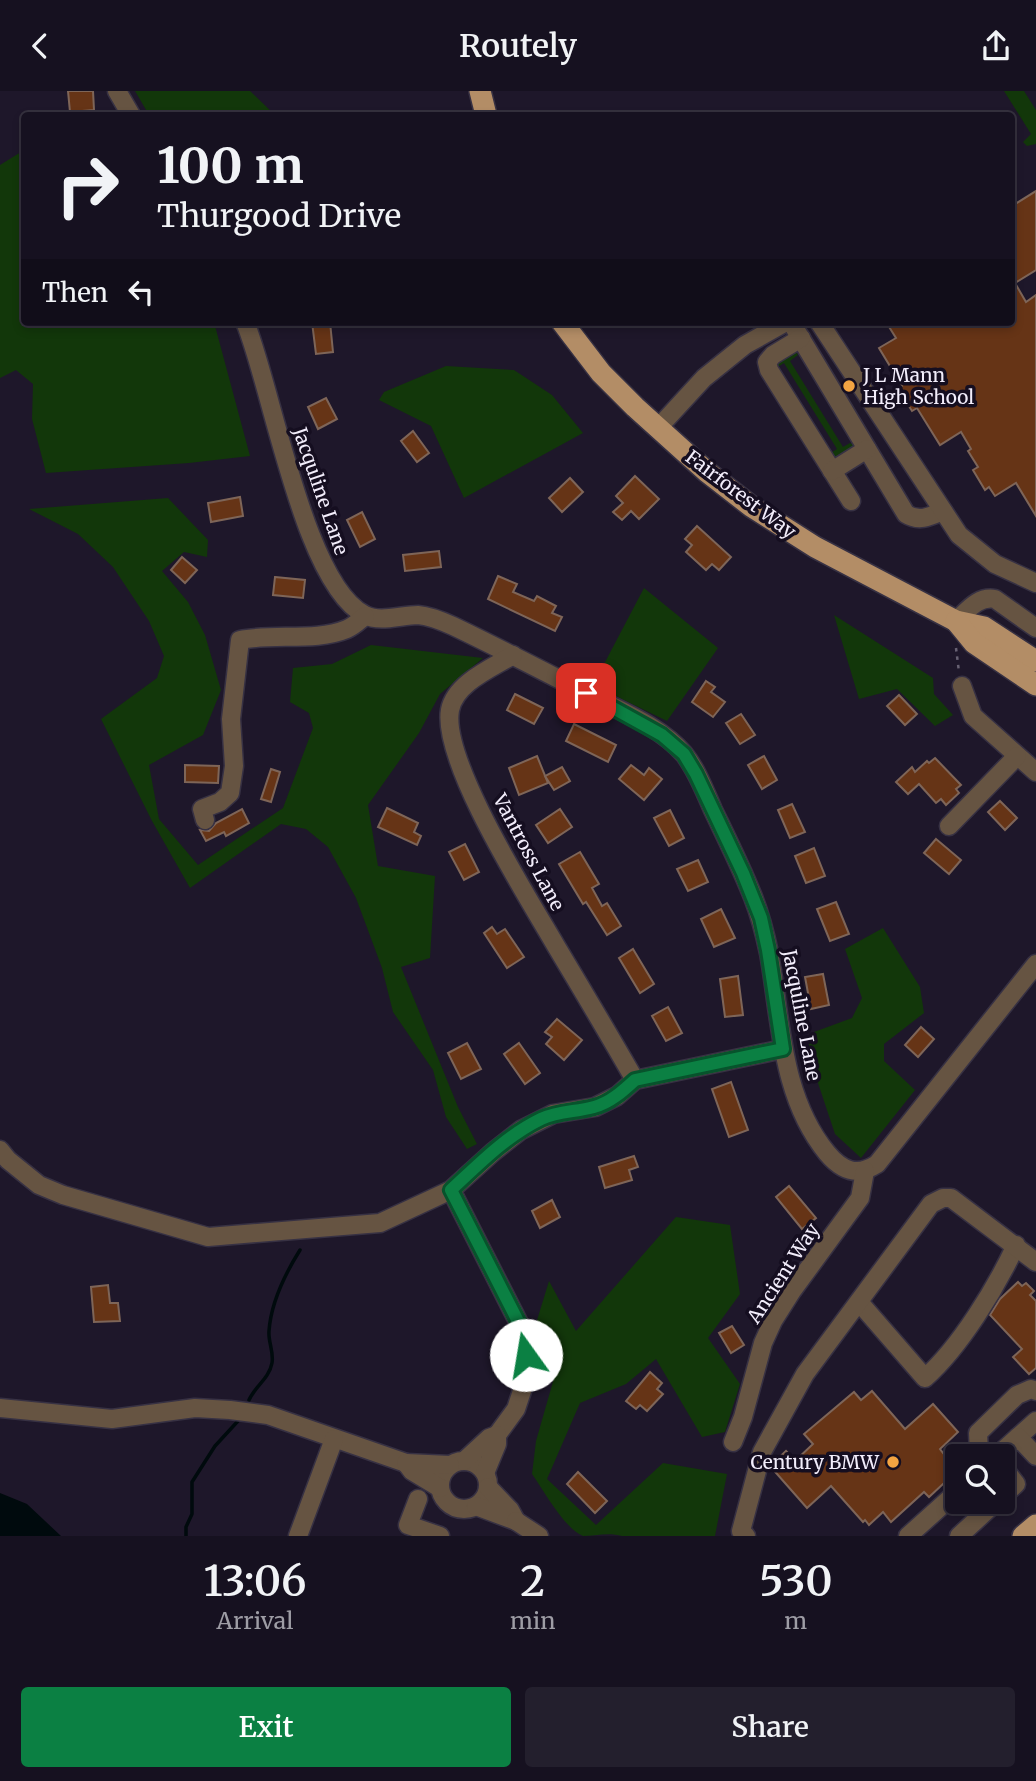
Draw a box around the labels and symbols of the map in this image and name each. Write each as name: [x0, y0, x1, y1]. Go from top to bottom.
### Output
place label: J L Mann High School: [862, 363, 974, 409]
marker: J L Mann High School: [841, 378, 857, 394]
street label: Jacquline Lane: [288, 423, 354, 558]
street label: Fairforest Way: [681, 445, 801, 543]
pin: [556, 663, 616, 723]
street label: Vantross Lane: [488, 789, 570, 915]
street label: Jacquline Lane: [777, 946, 827, 1083]
street label: Ancient Way: [741, 1218, 824, 1329]
position arrow: [489, 1318, 563, 1392]
place label: Century BMW: [751, 1450, 880, 1474]
marker: Century BMW: [885, 1454, 901, 1470]

